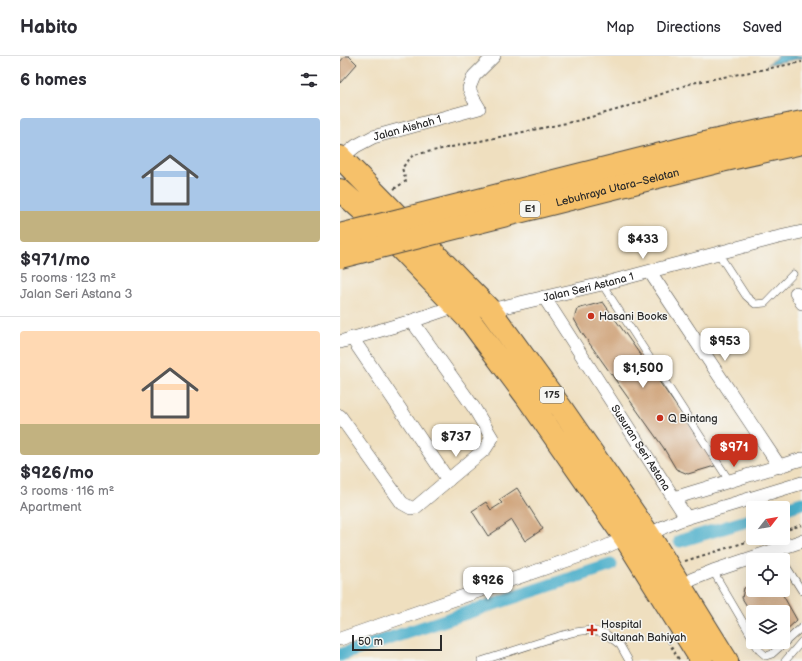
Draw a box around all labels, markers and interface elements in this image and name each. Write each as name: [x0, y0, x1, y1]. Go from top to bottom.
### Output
text: Habito: [20, 16, 78, 39]
text: Map: [606, 19, 634, 36]
text: Directions: [656, 19, 721, 36]
text: Saved: [743, 19, 782, 36]
icon: filters: [298, 69, 320, 91]
text: 6 homes: [20, 70, 87, 90]
street label: Jalan Aishah 1: [372, 112, 443, 143]
icon: home: [134, 144, 206, 216]
street label: Lebuhraya Utara–Selatan: [554, 165, 680, 209]
road number: E1: [520, 201, 540, 217]
pin: $433: [619, 226, 667, 260]
text: $433: [627, 231, 659, 247]
text: $971/mo: [20, 250, 90, 270]
street label: Jalan Seri Astana 1: [542, 269, 635, 304]
text: 5 rooms · 123 m²: [20, 270, 116, 286]
text: Jalan Seri Astana 3: [20, 286, 133, 302]
place label: Hasani Books: [599, 310, 668, 323]
marker: Hasani Books: [586, 311, 596, 321]
pin: $953: [701, 328, 749, 362]
text: $953: [709, 333, 741, 349]
pin: $1,500: [610, 355, 676, 389]
icon: home: [134, 357, 206, 429]
text: $1,500: [623, 360, 663, 376]
road number: 175: [540, 387, 564, 403]
street label: Susuran Seri Astana: [609, 402, 674, 493]
place label: Q Bintang: [668, 412, 718, 425]
marker: Q Bintang: [655, 413, 665, 423]
pin: $737: [432, 424, 480, 458]
text: $737: [441, 429, 471, 445]
pin: $971: [710, 434, 758, 468]
text: $971: [720, 439, 748, 455]
text: $926/mo: [20, 463, 94, 483]
text: 3 rooms · 116 m²: [20, 483, 114, 499]
text: Apartment: [20, 499, 81, 515]
north arrow: [746, 501, 790, 545]
map controls: [746, 501, 790, 649]
button: locate: [746, 553, 790, 597]
pin: $926: [464, 567, 512, 601]
text: $926: [472, 572, 504, 588]
button: layers: [746, 605, 790, 649]
place label: Hospital Sultanah Bahiyah: [601, 618, 686, 644]
marker: Hospital Sultanah Bahiyah: [586, 624, 598, 636]
scale bar: [352, 633, 442, 652]
text: 50 m: [358, 635, 383, 648]

